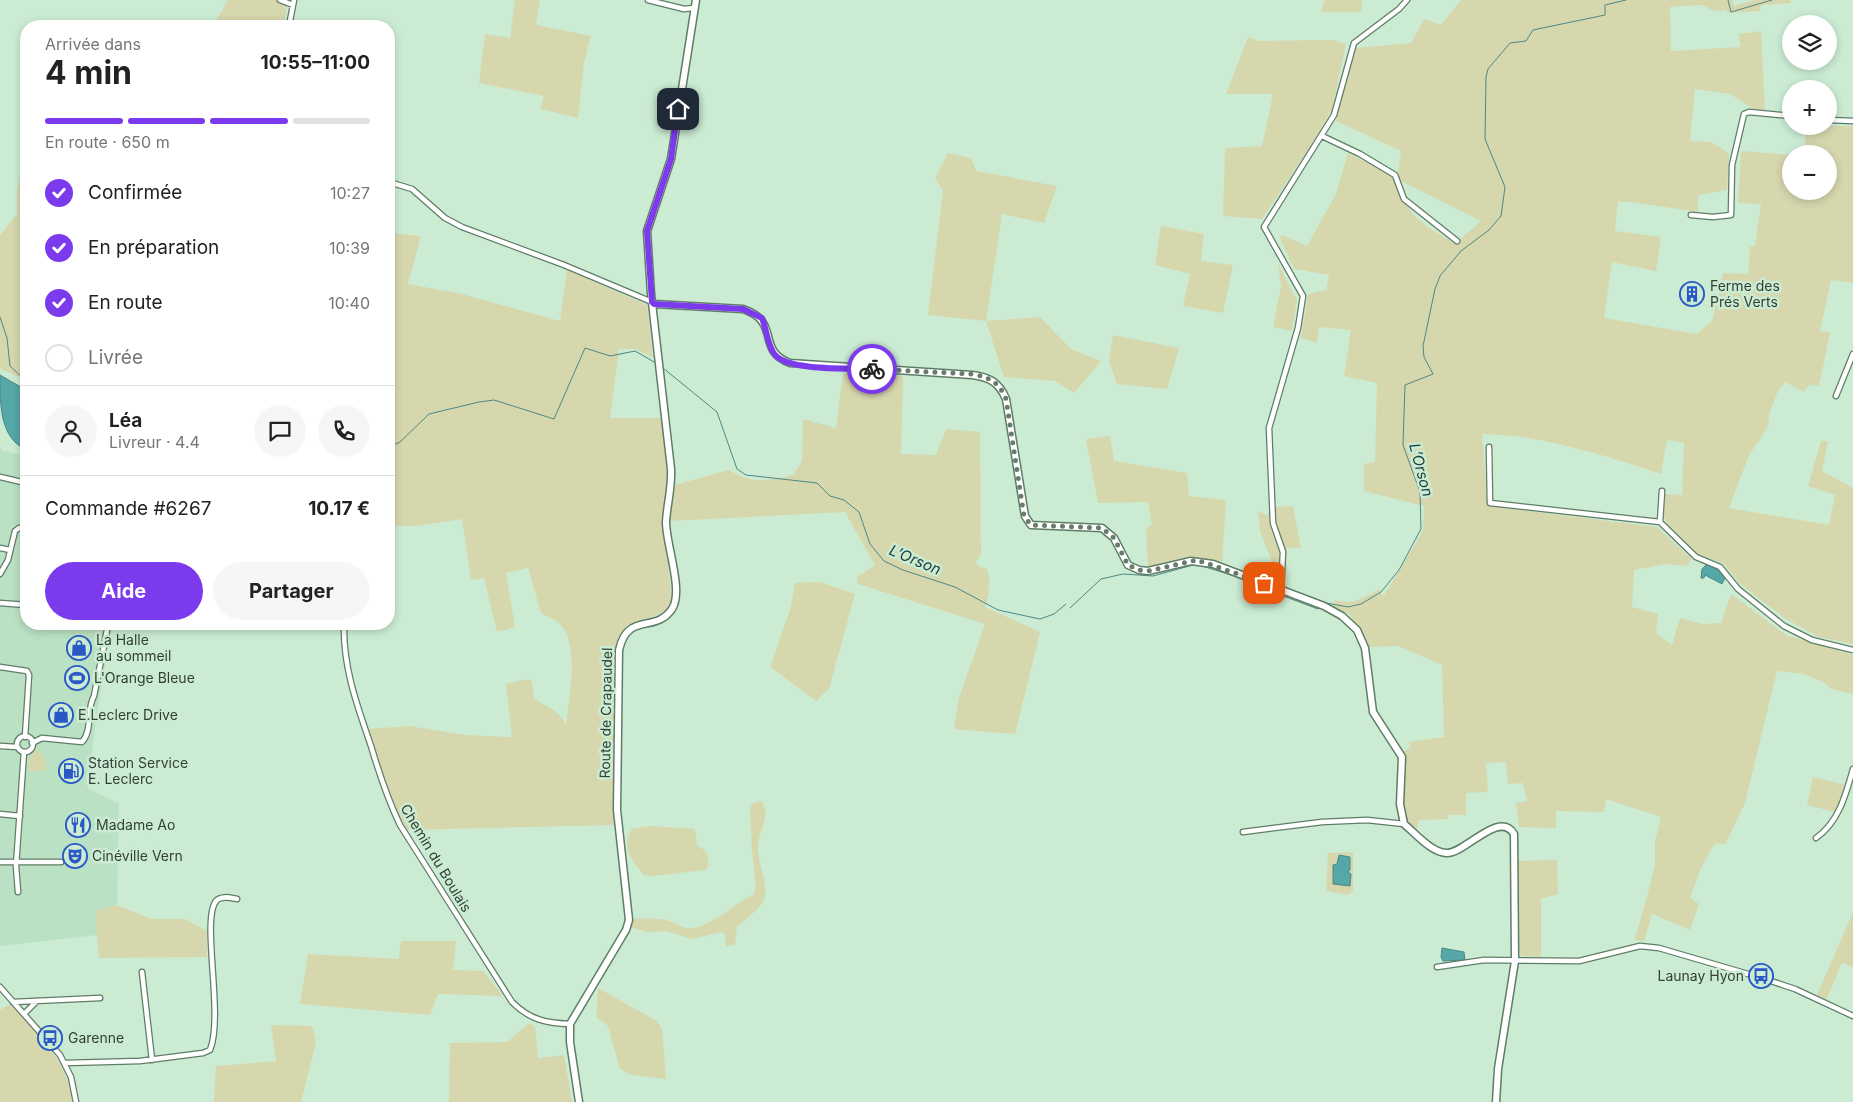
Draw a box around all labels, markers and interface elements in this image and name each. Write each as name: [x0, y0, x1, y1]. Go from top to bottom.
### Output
map controls: [1782, 15, 1837, 200]
button: layers: [1782, 15, 1837, 70]
text: Arrivée dans: [45, 34, 141, 54]
text: 10:55–11:00: [261, 51, 370, 74]
text: 4 min: [45, 53, 132, 92]
button: +: [1782, 80, 1837, 135]
pin: [657, 88, 699, 130]
icon: home: [664, 95, 692, 123]
text: En route · 650 m: [45, 132, 170, 152]
button: −: [1782, 145, 1837, 200]
icon: check: [45, 179, 73, 207]
text: Confirmée: [88, 181, 182, 204]
text: 10:27: [330, 183, 370, 203]
icon: check: [45, 234, 73, 262]
text: En préparation: [88, 236, 219, 259]
text: 10:39: [329, 238, 370, 258]
place label: Ferme des Prés Verts: [1710, 277, 1780, 310]
building icon: Ferme des Prés Verts: [1679, 281, 1705, 307]
icon: check: [45, 289, 73, 317]
text: En route: [88, 291, 163, 314]
text: 10:40: [328, 293, 370, 313]
courier: [847, 344, 897, 394]
text: Livrée: [88, 346, 143, 369]
icon: bike: [858, 355, 886, 383]
button: person: [45, 405, 97, 457]
button: chat: [254, 405, 306, 457]
button: phone: [318, 405, 370, 457]
text: Léa: [109, 409, 142, 432]
text: Livreur · 4.4: [109, 432, 200, 452]
water label: L’Orson: [1405, 441, 1438, 499]
text: Commande #6267: [45, 497, 211, 520]
text: 10.17 €: [308, 497, 370, 520]
water label: L’Orson: [886, 540, 944, 579]
button: Aide: [45, 562, 203, 620]
button: Partager: [213, 562, 370, 620]
pin: [1243, 562, 1285, 604]
icon: bag: [1250, 569, 1278, 597]
place label: La Halle au sommeil: [96, 631, 171, 664]
shop icon: La Halle au sommeil: [66, 635, 92, 661]
street label: Route de Crapaudel: [596, 647, 615, 779]
sports icon: L'Orange Bleue: [64, 665, 90, 691]
place label: L'Orange Bleue: [94, 669, 195, 686]
shop icon: E.Leclerc Drive: [48, 702, 74, 728]
place label: E.Leclerc Drive: [78, 706, 178, 723]
place label: Station Service E. Leclerc: [88, 754, 188, 787]
fuel station icon: Station Service E. Leclerc: [58, 758, 84, 784]
street label: Chemin du Boulais: [397, 801, 475, 915]
restaurant icon: Madame Ao: [65, 812, 91, 838]
place label: Madame Ao: [96, 816, 175, 833]
theatre icon: Cinéville Vern: [62, 843, 88, 869]
place label: Cinéville Vern: [92, 847, 183, 864]
bus stop icon: Launay Hyon: [1748, 963, 1774, 989]
place label: Launay Hyon: [1657, 967, 1744, 984]
bus stop icon: Garenne: [37, 1025, 63, 1051]
place label: Garenne: [68, 1029, 124, 1046]

